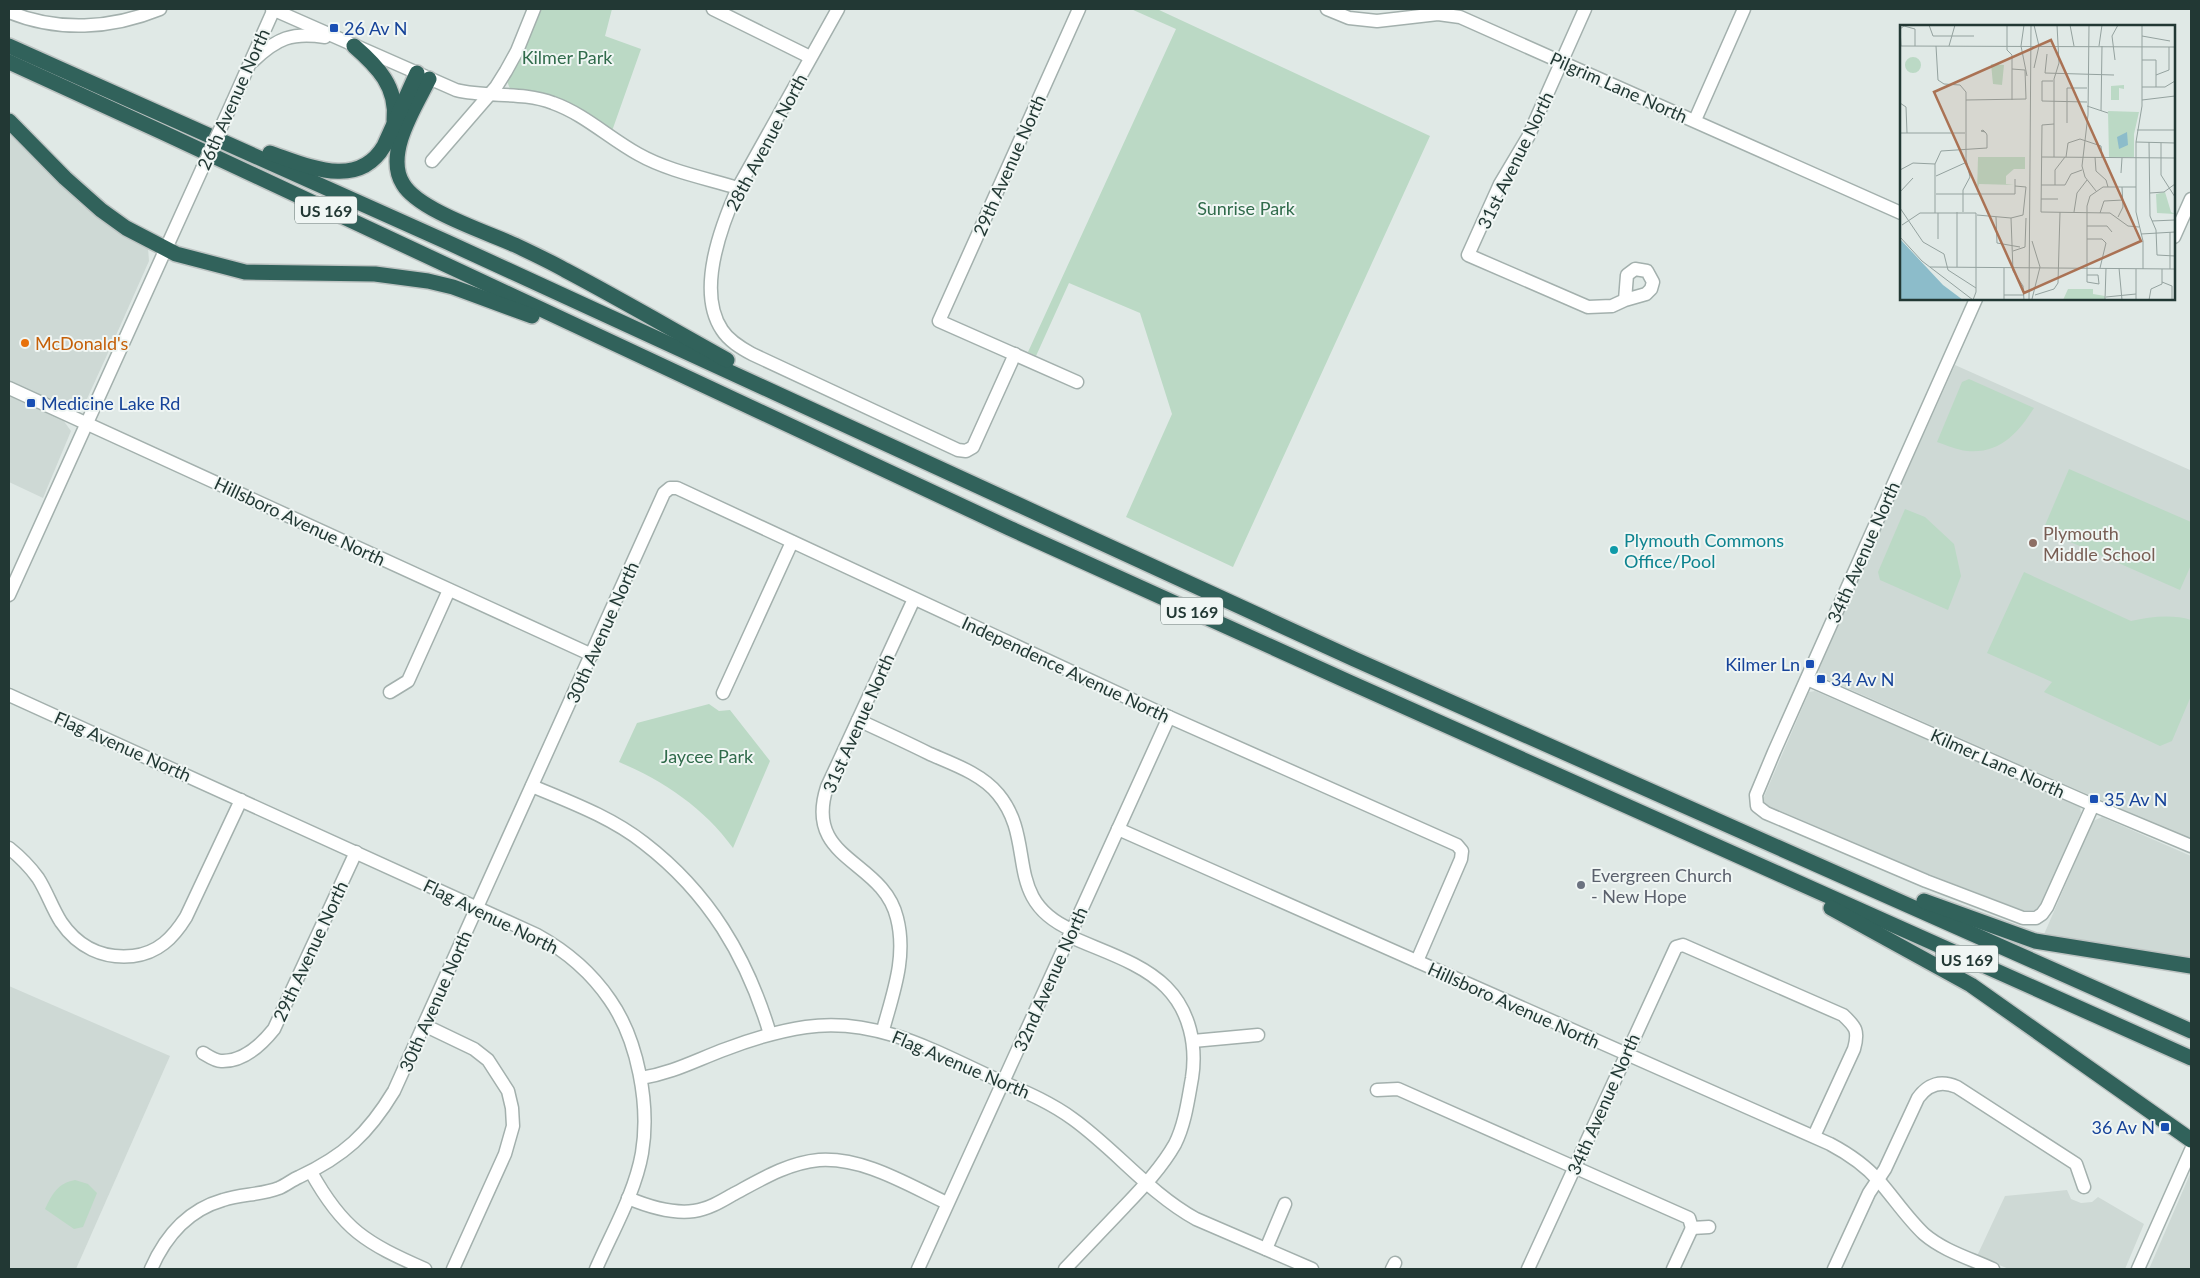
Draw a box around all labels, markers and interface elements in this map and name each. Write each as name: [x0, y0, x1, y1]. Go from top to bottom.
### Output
place label: 26 Av N: [344, 17, 408, 39]
marker: 26 Av N: [328, 22, 340, 34]
street label: 26th Avenue North: [192, 25, 274, 173]
inset map: [1900, 25, 2175, 300]
park label: Kilmer Park: [522, 46, 613, 68]
street label: Pilgrim Lane North: [1547, 47, 1691, 127]
street label: 28th Avenue North: [721, 70, 811, 214]
street label: 31st Avenue North: [1472, 88, 1558, 232]
street label: 29th Avenue North: [968, 91, 1050, 239]
road number: US 169: [295, 196, 357, 224]
park label: Sunrise Park: [1197, 197, 1296, 219]
place label: McDonald's: [35, 332, 129, 354]
marker: McDonald's: [19, 337, 31, 349]
place label: Medicine Lake Rd: [41, 392, 180, 414]
marker: Medicine Lake Rd: [25, 397, 37, 409]
street label: Hillsboro Avenue North: [211, 472, 389, 570]
street label: 34th Avenue North: [1822, 478, 1904, 626]
place label: Plymouth Middle School: [2043, 522, 2155, 565]
place label: Plymouth Commons Office/Pool: [1624, 529, 1784, 572]
marker: Plymouth Middle School: [2027, 537, 2039, 549]
marker: Plymouth Commons Office/Pool: [1608, 544, 1620, 556]
street label: 30th Avenue North: [561, 558, 643, 706]
road number: US 169: [1161, 598, 1223, 624]
street label: Independence Avenue North: [959, 611, 1173, 727]
street label: 31st Avenue North: [817, 650, 899, 796]
place label: Kilmer Ln: [1725, 653, 1800, 675]
marker: Kilmer Ln: [1804, 658, 1816, 670]
place label: 34 Av N: [1831, 668, 1895, 690]
marker: 34 Av N: [1815, 673, 1827, 685]
street label: Flag Avenue North: [51, 706, 195, 786]
street label: Kilmer Lane North: [1927, 724, 2069, 802]
park label: Jaycee Park: [661, 745, 754, 767]
place label: 35 Av N: [2104, 788, 2168, 810]
marker: 35 Av N: [2088, 793, 2100, 805]
place label: Evergreen Church - New Hope: [1591, 864, 1732, 907]
street label: Flag Avenue North: [420, 874, 562, 958]
street label: 29th Avenue North: [268, 877, 352, 1025]
marker: Evergreen Church - New Hope: [1575, 879, 1587, 891]
street label: 32nd Avenue North: [1008, 903, 1092, 1055]
street label: 30th Avenue North: [394, 927, 476, 1075]
road number: US 169: [1936, 946, 1998, 972]
street label: Hillsboro Avenue North: [1425, 957, 1603, 1053]
street label: Flag Avenue North: [889, 1025, 1033, 1103]
street label: 34th Avenue North: [1562, 1030, 1644, 1178]
place label: 36 Av N: [2091, 1116, 2155, 1138]
marker: 36 Av N: [2159, 1121, 2171, 1133]

